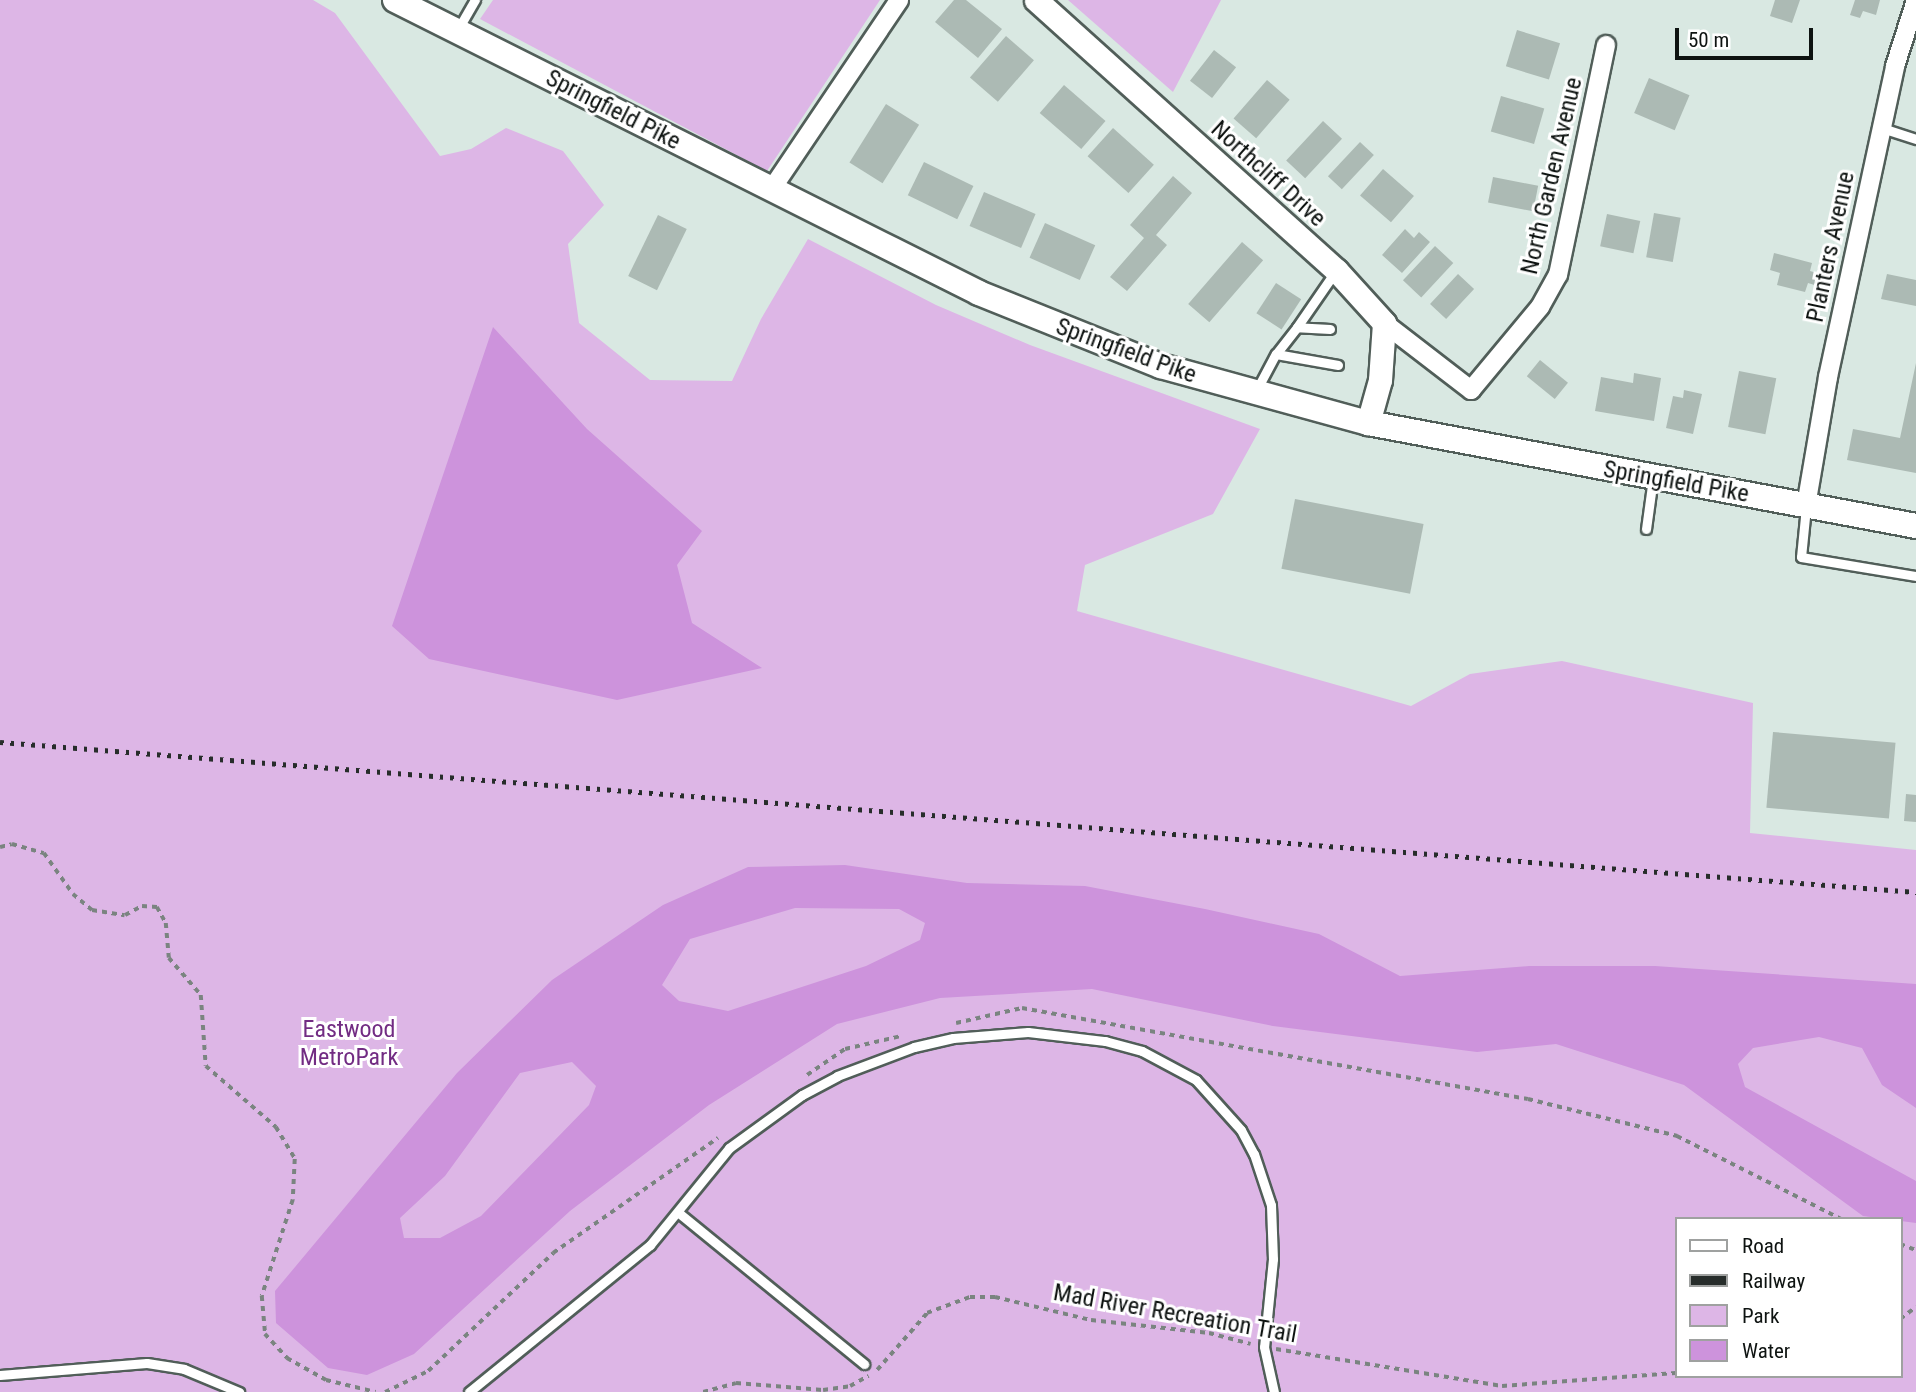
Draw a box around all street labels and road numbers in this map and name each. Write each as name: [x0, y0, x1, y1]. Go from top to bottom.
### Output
street label: Springfield Pike: [541, 64, 685, 156]
street label: North Garden Avenue: [1515, 75, 1589, 277]
street label: Northcliff Drive: [1205, 115, 1331, 233]
street label: Planters Avenue: [1801, 169, 1861, 325]
street label: Springfield Pike: [1052, 312, 1200, 390]
street label: Springfield Pike: [1601, 455, 1751, 509]
street label: Mad River Recreation Trail: [1051, 1278, 1299, 1350]

